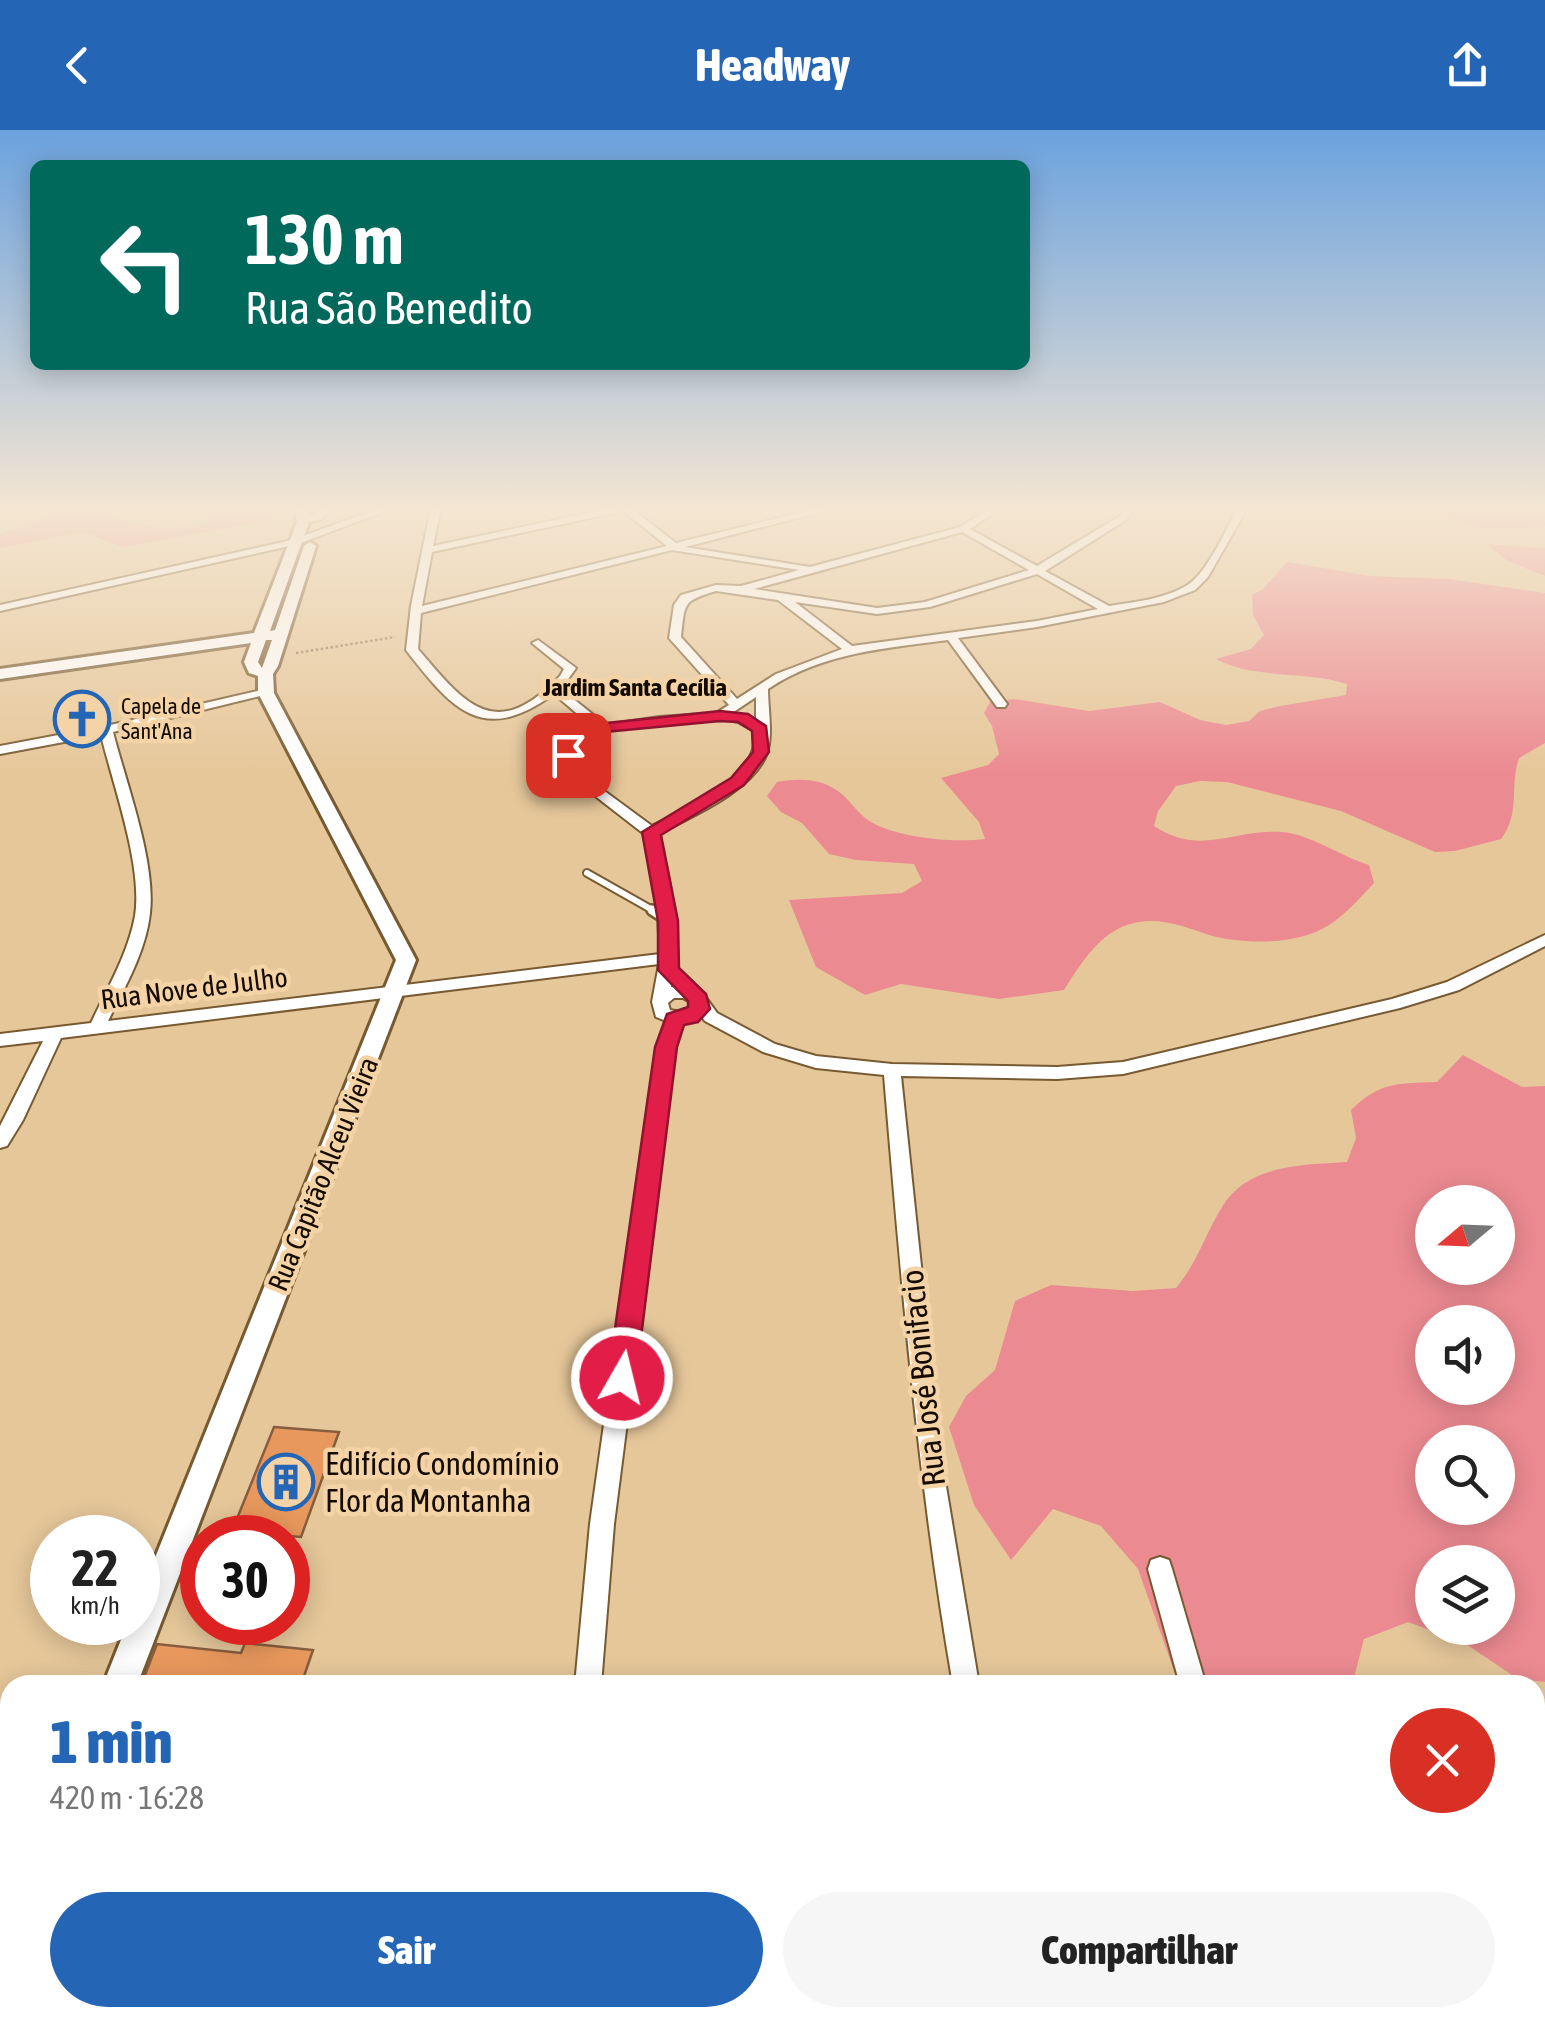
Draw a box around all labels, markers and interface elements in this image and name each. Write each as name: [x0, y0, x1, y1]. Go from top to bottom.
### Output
icon: back: [50, 38, 105, 93]
icon: share: [1440, 38, 1495, 93]
text: Headway: [695, 39, 850, 91]
text: 130 m: [245, 199, 404, 279]
icon: left: [80, 200, 210, 330]
text: Rua São Benedito: [245, 282, 533, 334]
district label: Jardim Santa Cecília: [542, 673, 727, 701]
church icon: Capela de Sant'Ana: [52, 689, 112, 749]
place label: Capela de Sant'Ana: [121, 693, 201, 744]
pin: [526, 713, 611, 798]
icon: arrive: [541, 728, 596, 783]
street label: Rua Nove de Julho: [99, 961, 289, 1015]
street label: Rua Capitão Alceu Vieira: [262, 1053, 384, 1295]
north arrow: [1415, 1185, 1515, 1285]
map controls: [1415, 1185, 1515, 1645]
street label: Rua José Bonifacio: [893, 1268, 952, 1488]
button: sound: [1415, 1305, 1515, 1405]
position arrow: [570, 1326, 674, 1430]
button: search: [1415, 1425, 1515, 1525]
place label: Edifício Condomínio Flor da Montanha: [325, 1445, 559, 1519]
building icon: Edifício Condomínio Flor da Montanha: [256, 1452, 316, 1512]
speed limit sign: 30: [180, 1515, 310, 1645]
text: 22: [71, 1539, 118, 1597]
button: layers: [1415, 1545, 1515, 1645]
text: km/h: [70, 1591, 120, 1619]
text: 1 min: [50, 1707, 173, 1776]
button: close: [1390, 1708, 1495, 1813]
text: 420 m · 16:28: [50, 1779, 204, 1816]
button: Sair: [50, 1892, 763, 2007]
button: Compartilhar: [783, 1892, 1495, 2007]

